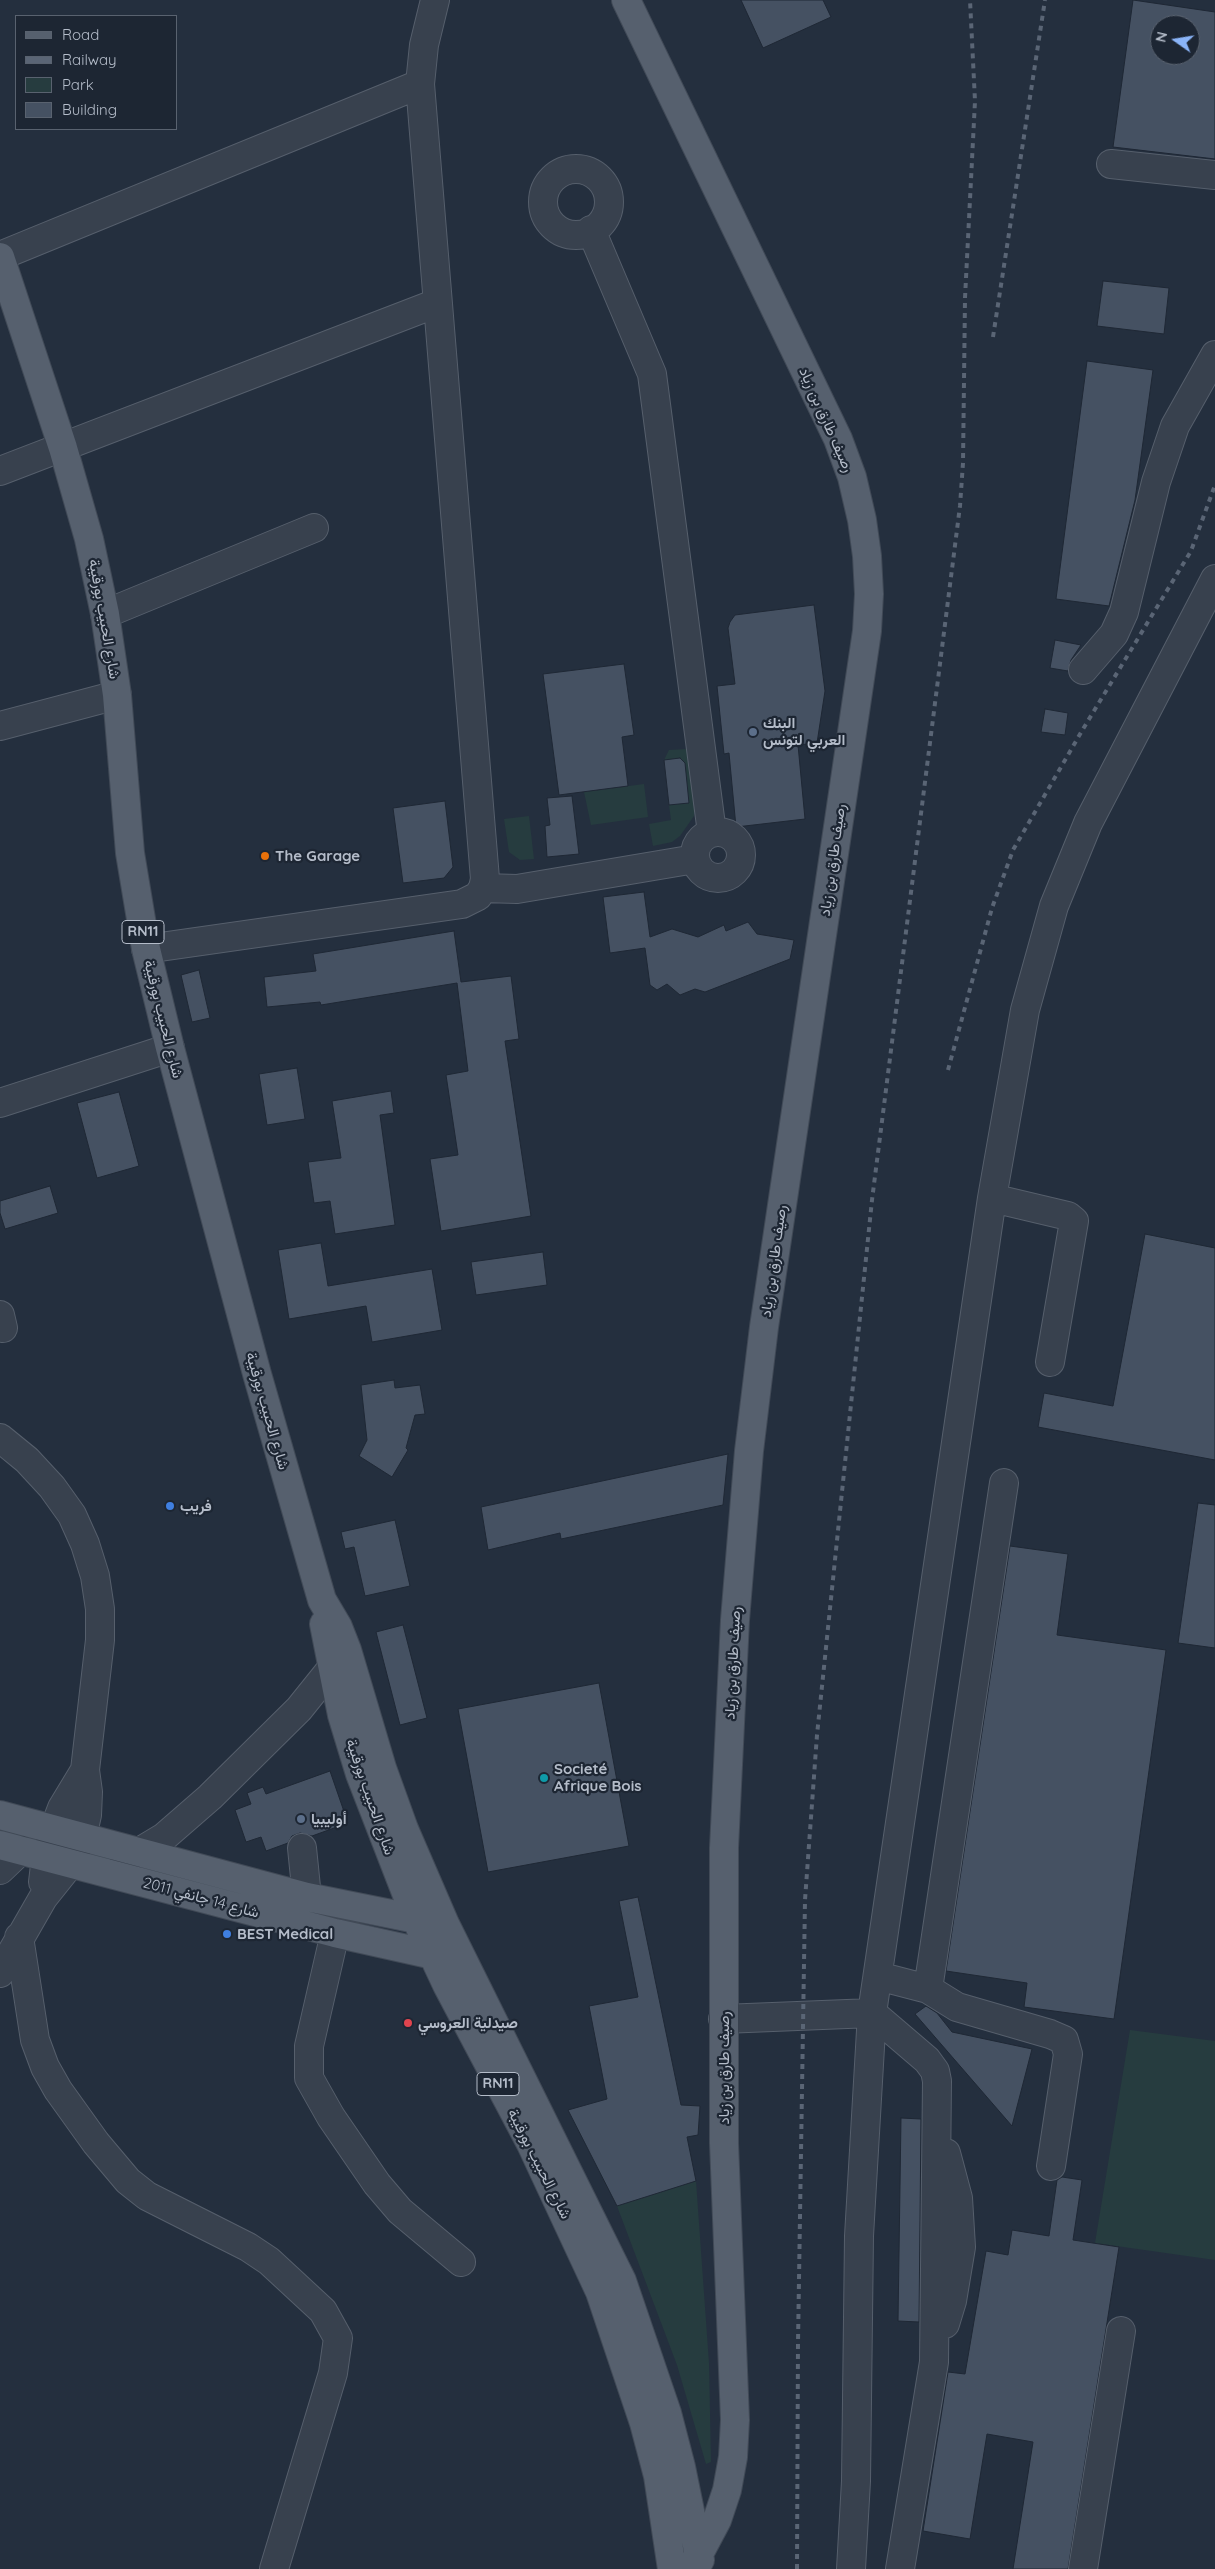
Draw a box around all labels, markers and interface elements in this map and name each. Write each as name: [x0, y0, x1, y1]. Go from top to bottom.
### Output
legend: [15, 15, 178, 130]
north arrow: [1150, 15, 1200, 65]
text: Road: [62, 25, 99, 44]
text: N: [1151, 30, 1171, 44]
text: Railway: [62, 50, 117, 69]
text: Park: [62, 75, 94, 94]
text: Building: [62, 100, 117, 119]
street label: رصيف طارق بن زياد: [795, 365, 857, 475]
street label: شارع الحبيب بورقيبة: [85, 558, 123, 680]
place label: البنك العربي لتونس: [763, 714, 845, 749]
marker: البنك العربي لتونس: [747, 726, 759, 738]
street label: رصيف طارق بن زياد: [816, 803, 850, 917]
place label: The Garage: [275, 847, 360, 865]
marker: The Garage: [259, 850, 271, 862]
road number: RN11: [122, 920, 164, 944]
street label: شارع الحبيب بورقيبة: [140, 958, 186, 1080]
street label: رصيف طارق بن زياد: [757, 1204, 791, 1318]
street label: شارع الحبيب بورقيبة: [242, 1350, 292, 1472]
place label: فريب: [180, 1497, 212, 1515]
marker: فريب: [164, 1500, 176, 1512]
street label: رصيف طارق بن زياد: [721, 1606, 745, 1720]
street label: شارع الحبيب بورقيبة: [342, 1737, 398, 1857]
place label: Societé Afrique Bois: [554, 1760, 641, 1795]
marker: Societé Afrique Bois: [538, 1772, 550, 1784]
place label: أوليبيا: [311, 1810, 347, 1828]
marker: أوليبيا: [295, 1813, 307, 1825]
street label: شارع 14 جانفي 2011: [141, 1874, 261, 1922]
place label: BEST Medical: [237, 1925, 333, 1943]
marker: BEST Medical: [221, 1928, 233, 1940]
street label: رصيف طارق بن زياد: [715, 2011, 733, 2125]
place label: صيدلية العروسي: [418, 2014, 518, 2032]
marker: صيدلية العروسي: [402, 2017, 414, 2029]
road number: RN11: [477, 2072, 519, 2096]
street label: شارع الحبيب بورقيبة: [503, 2106, 575, 2222]

